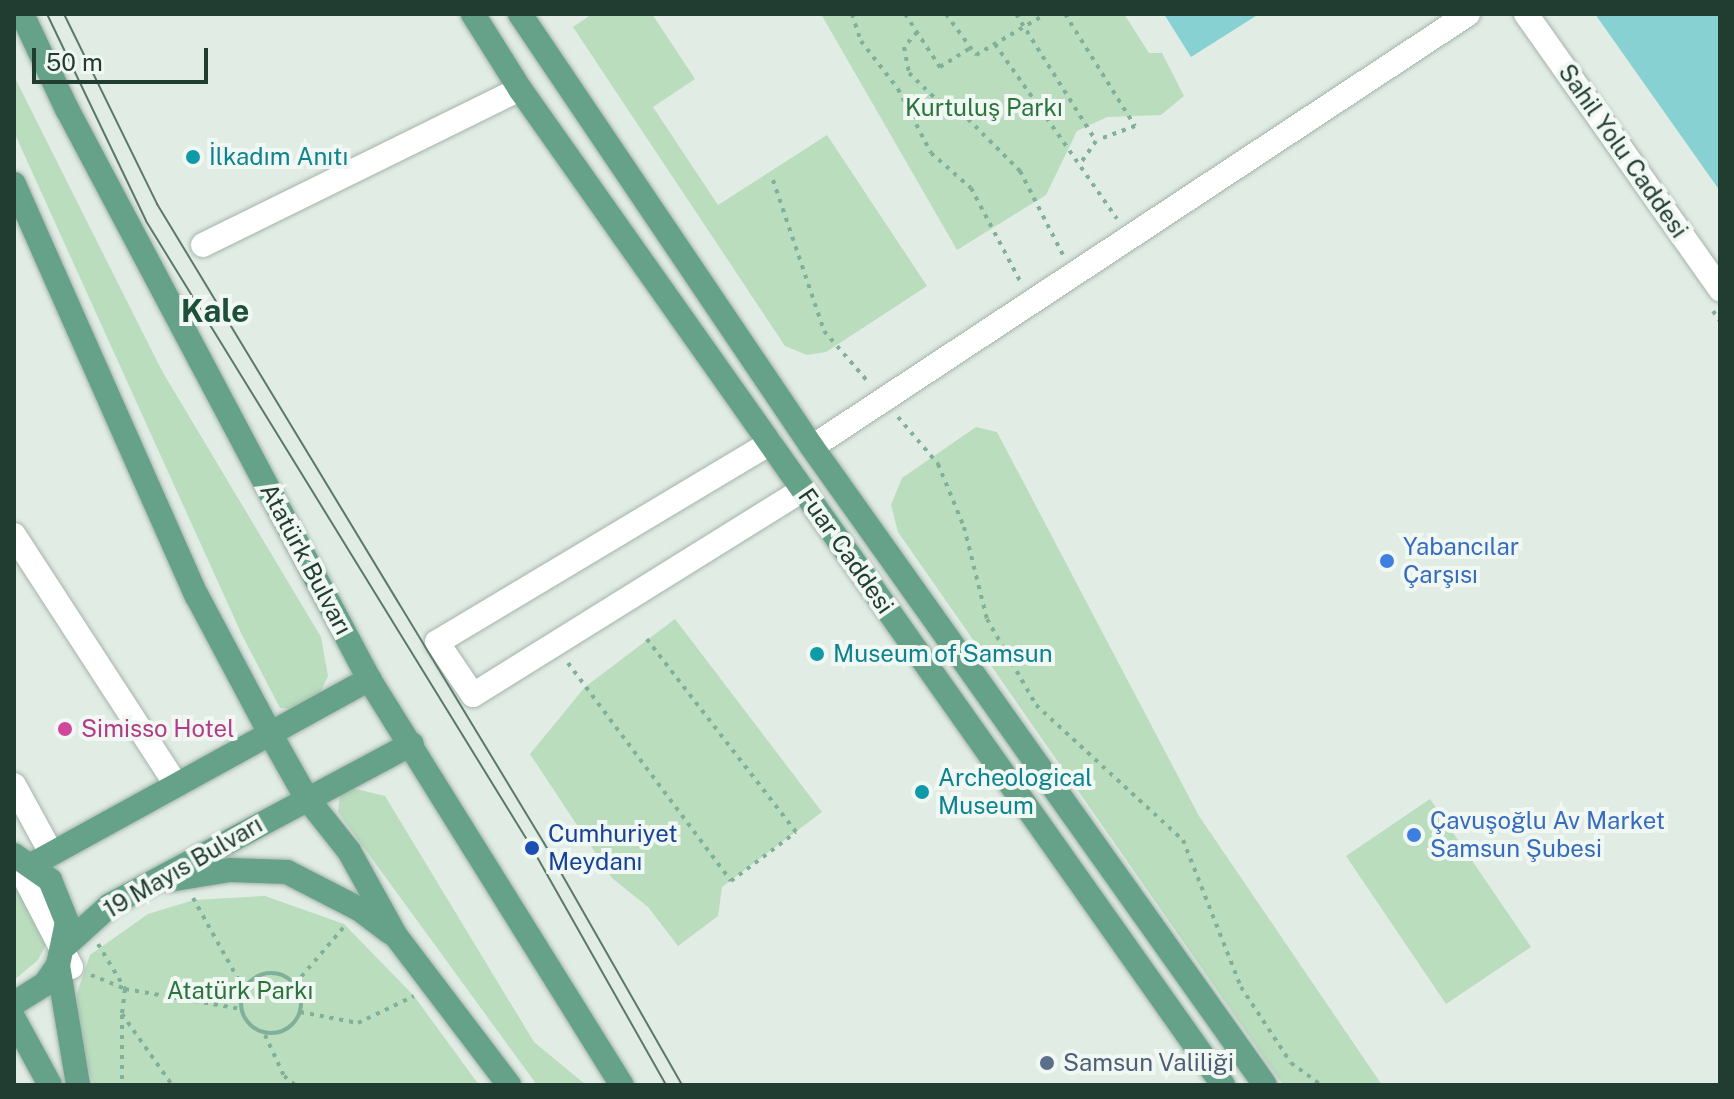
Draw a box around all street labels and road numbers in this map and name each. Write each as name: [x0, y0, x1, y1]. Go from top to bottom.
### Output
street label: Sahil Yolu Caddesi: [1552, 59, 1694, 243]
street label: Atatürk Bulvarı: [254, 479, 358, 639]
street label: Fuar Caddesi: [792, 483, 900, 619]
street label: 19 Mayıs Bulvarı: [99, 810, 267, 924]

